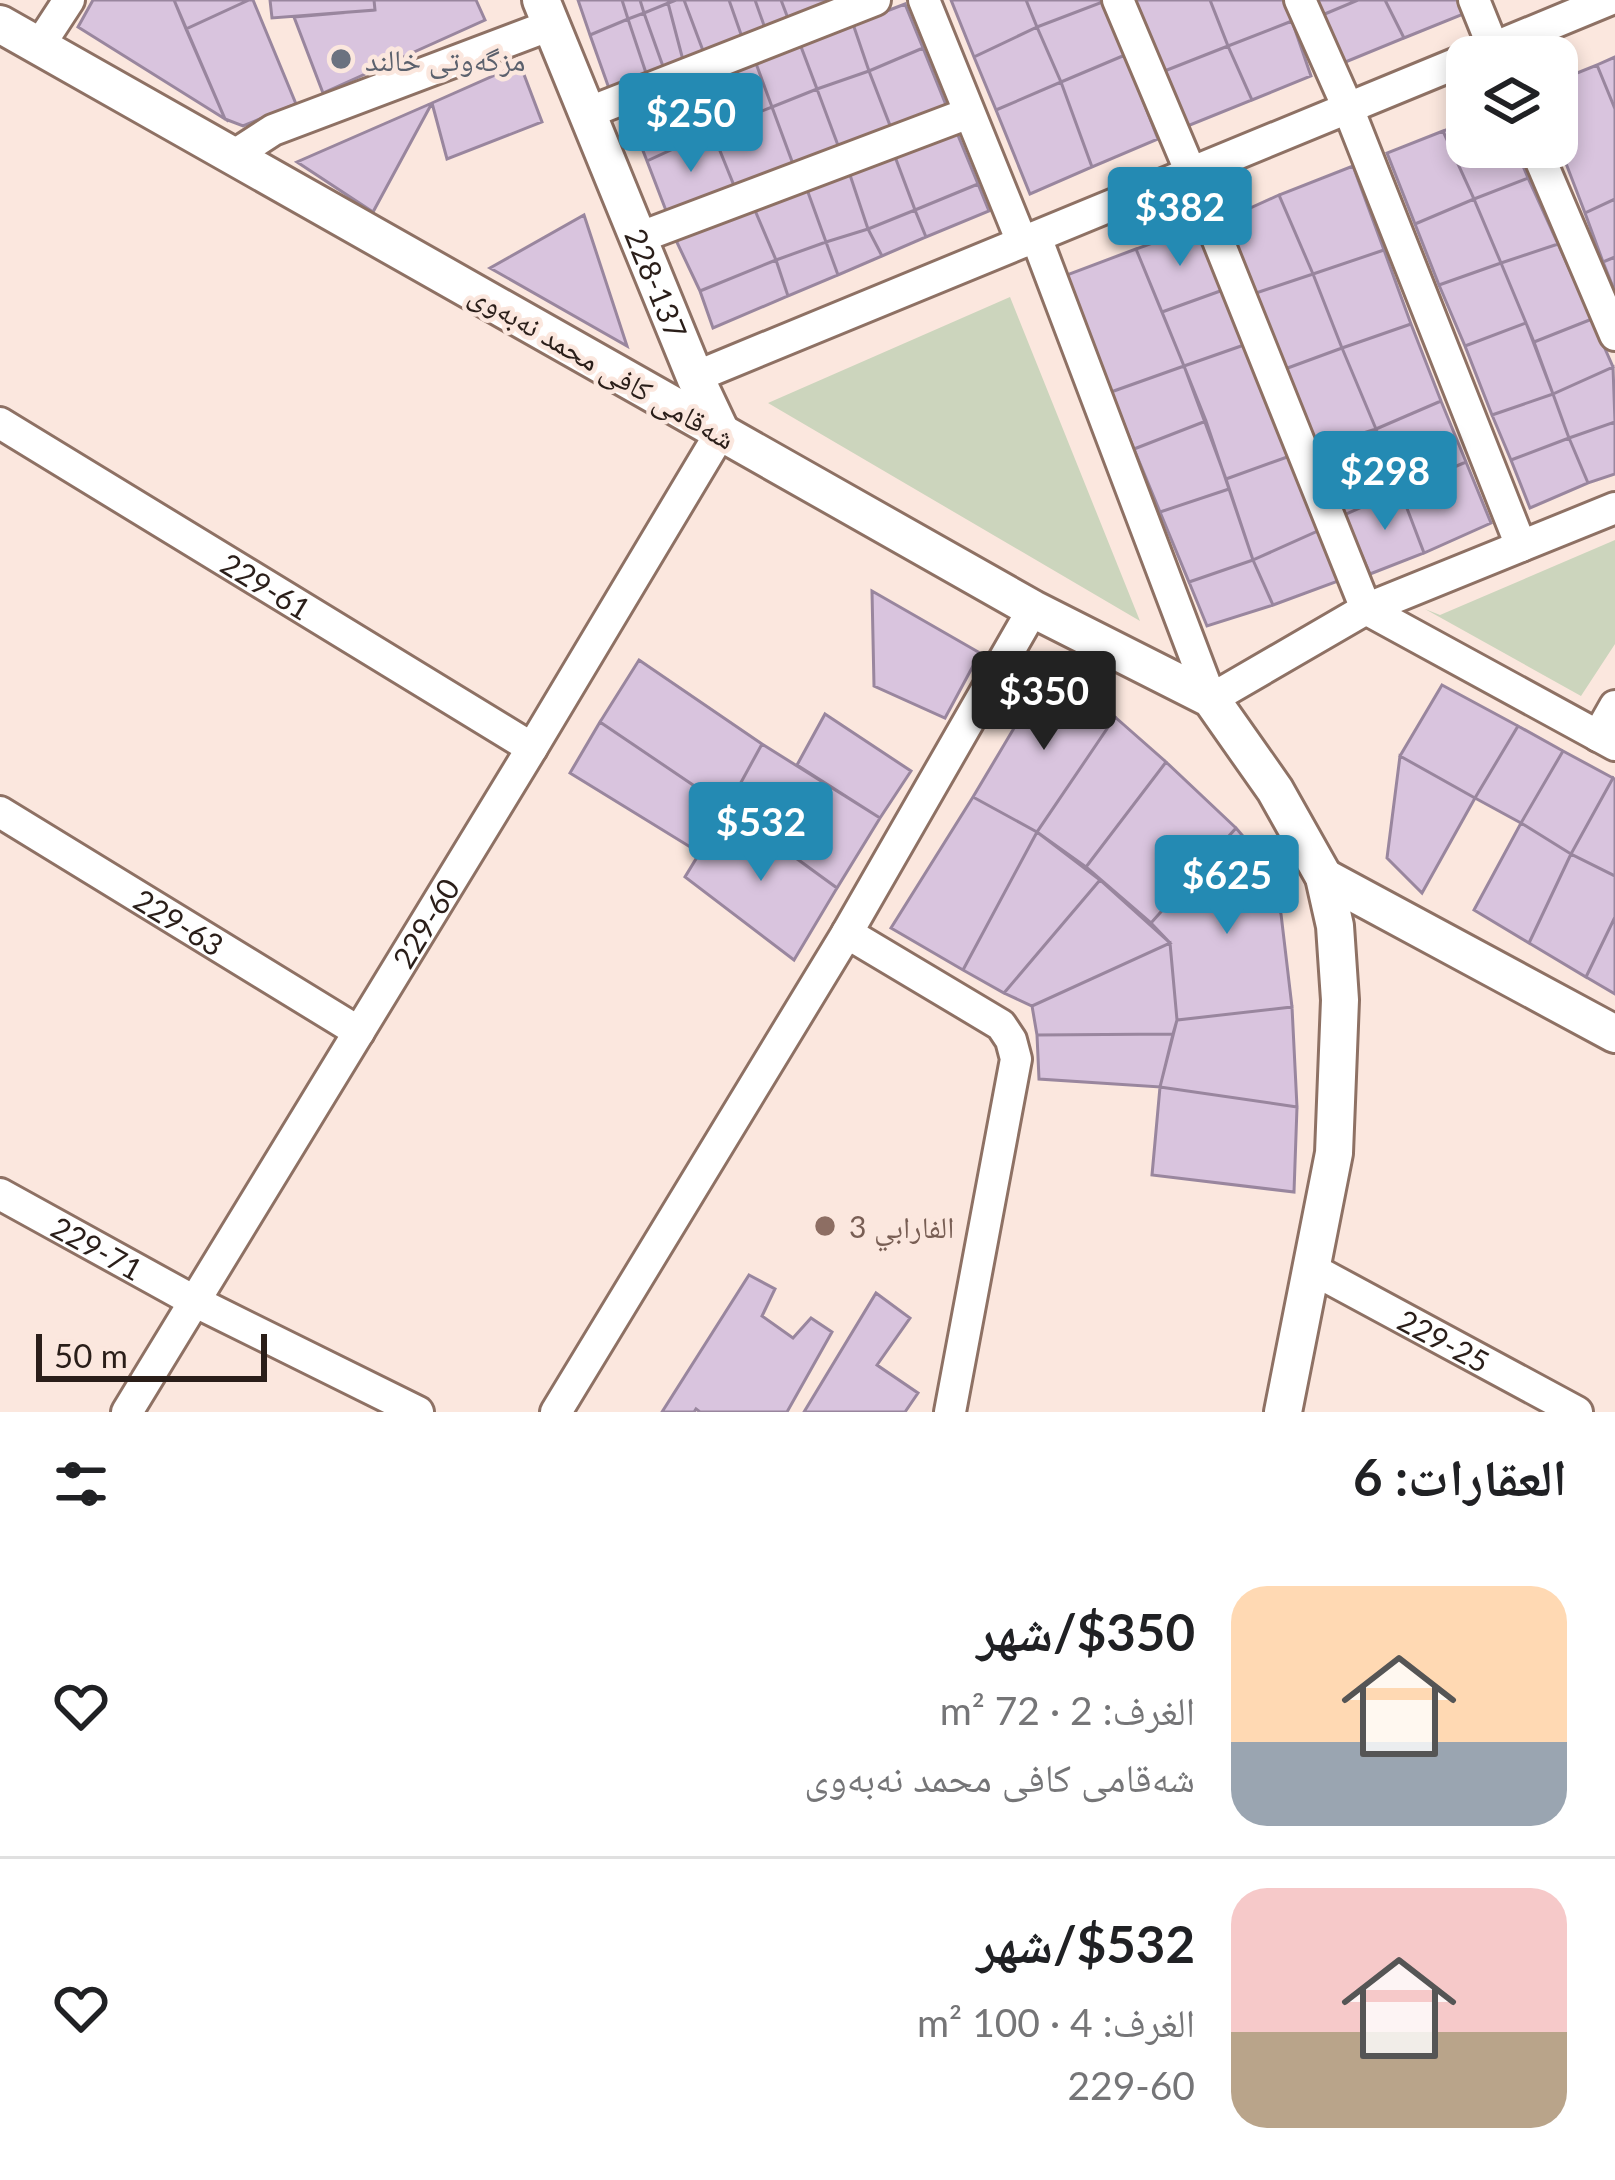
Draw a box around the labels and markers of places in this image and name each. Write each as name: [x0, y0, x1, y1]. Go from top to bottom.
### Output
place label: مزگەوتی خالند: [365, 41, 525, 79]
marker: مزگەوتی خالند: [328, 46, 354, 72]
pin: $250: [620, 73, 762, 175]
pin: $382: [1109, 167, 1251, 269]
pin: $298: [1314, 431, 1456, 533]
pin: $350: [973, 651, 1115, 753]
pin: $532: [690, 782, 832, 884]
pin: $625: [1156, 835, 1298, 937]
place label: الفارابي 3: [849, 1208, 954, 1252]
marker: الفارابي 3: [812, 1213, 838, 1239]

